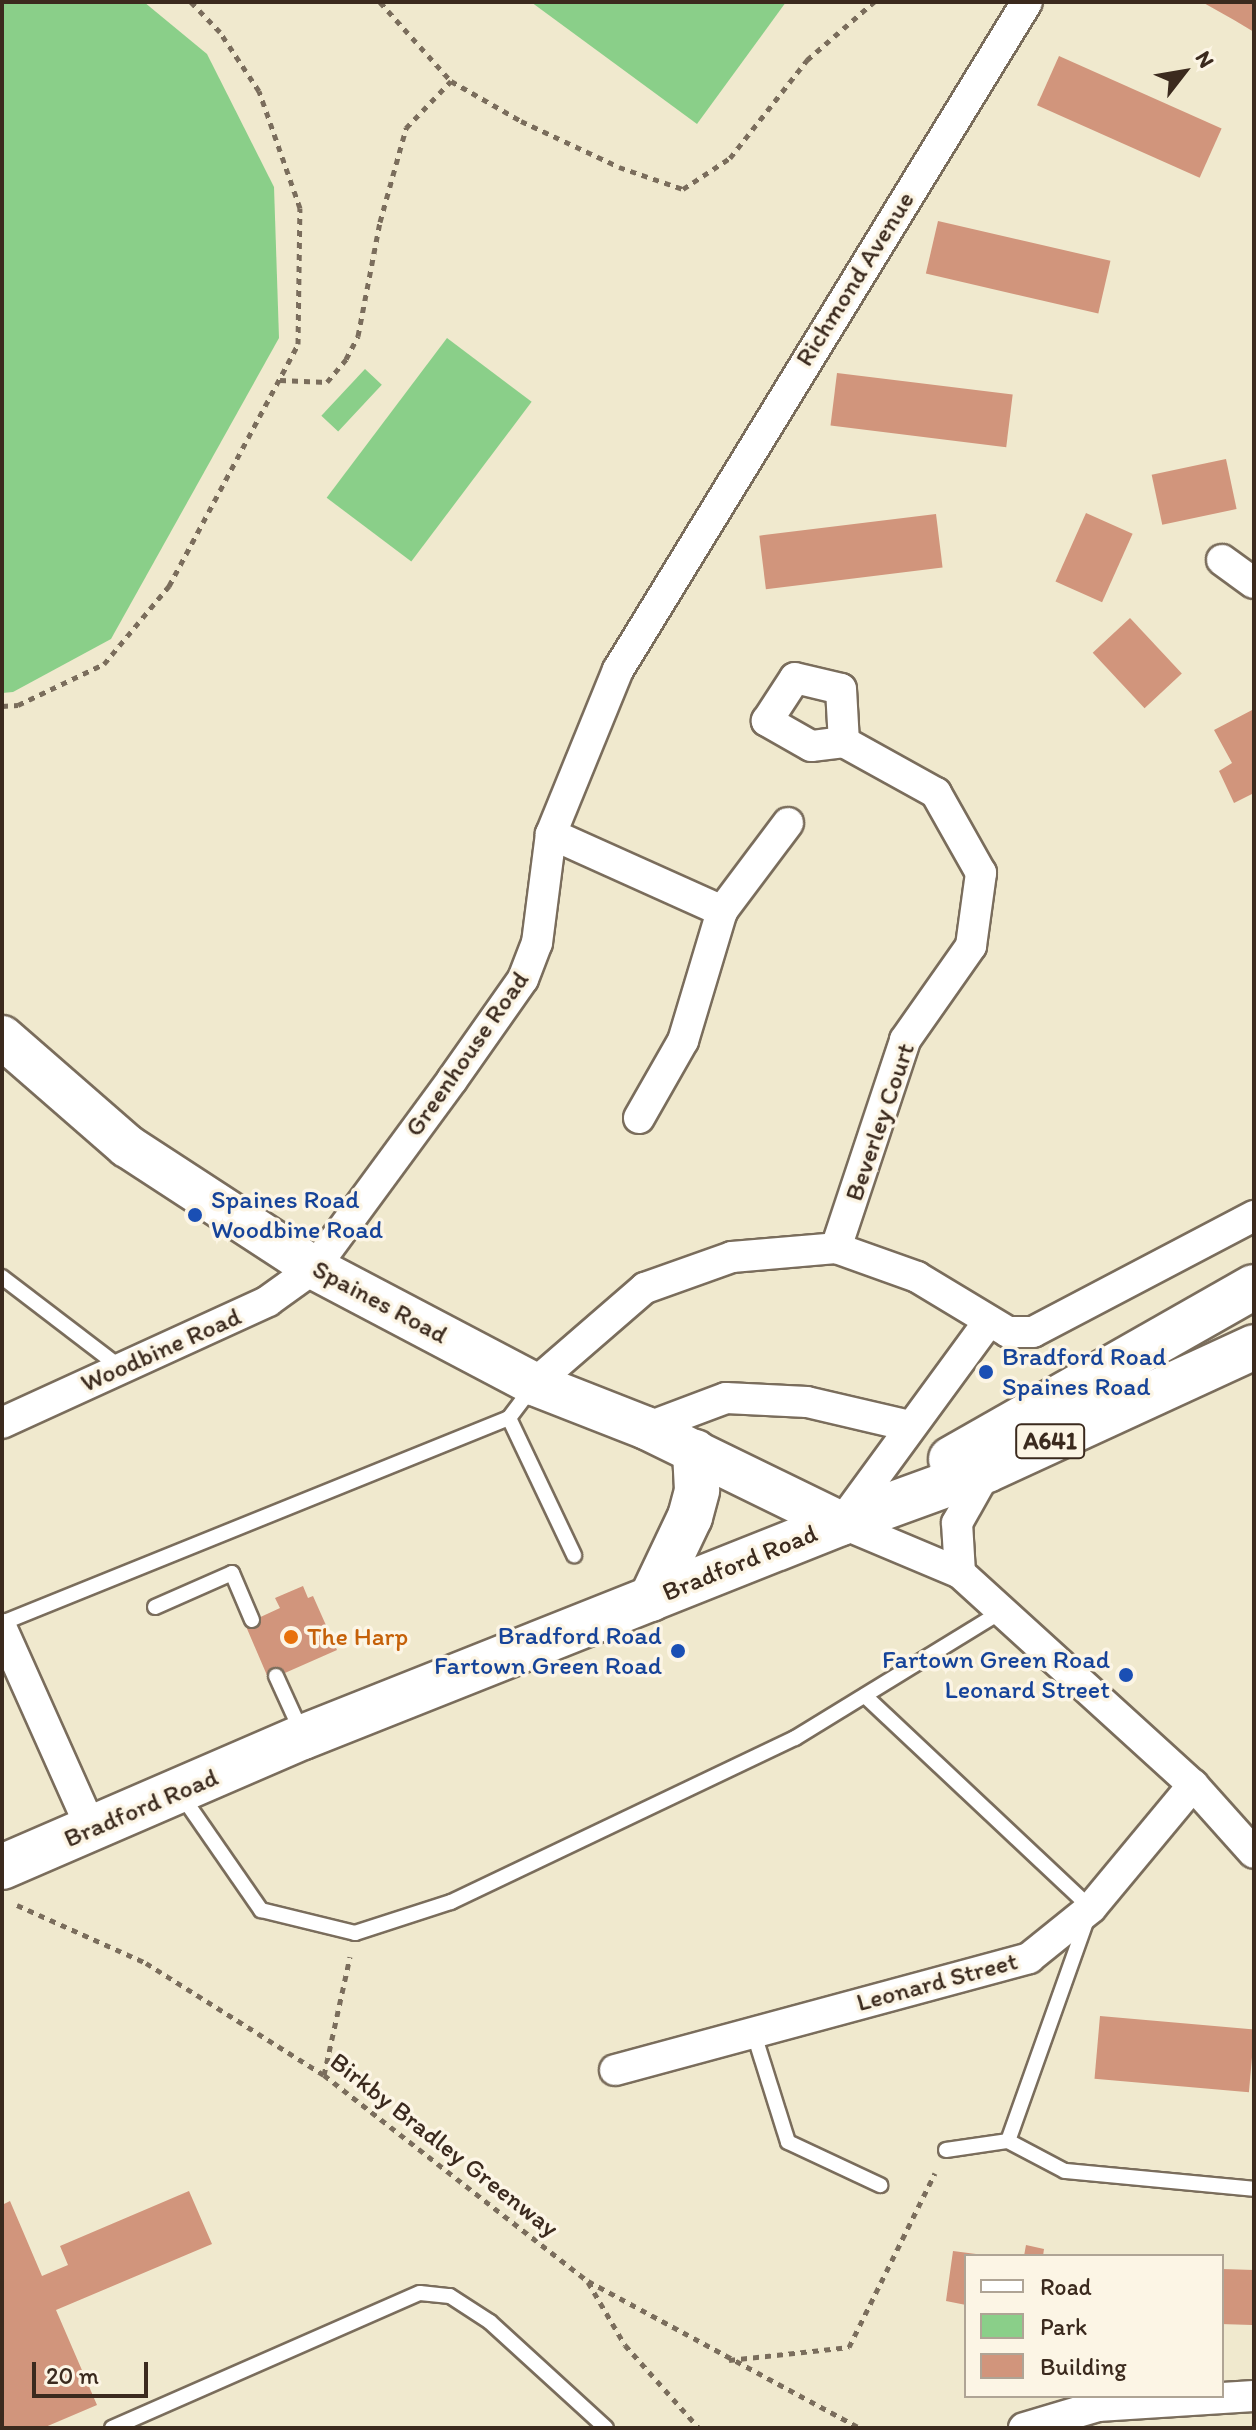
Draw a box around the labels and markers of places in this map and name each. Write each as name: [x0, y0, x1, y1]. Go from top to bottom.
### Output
place label: Spaines Road Woodbine Road: [211, 1184, 382, 1246]
marker: Spaines Road Woodbine Road: [186, 1206, 204, 1224]
place label: Bradford Road Spaines Road: [1002, 1341, 1166, 1402]
marker: Bradford Road Spaines Road: [977, 1363, 995, 1381]
place label: Bradford Road Fartown Green Road: [436, 1620, 662, 1682]
place label: The Harp: [307, 1621, 409, 1653]
marker: The Harp: [282, 1628, 300, 1646]
marker: Bradford Road Fartown Green Road: [669, 1642, 687, 1660]
place label: Fartown Green Road Leonard Street: [884, 1644, 1110, 1706]
marker: Fartown Green Road Leonard Street: [1117, 1666, 1135, 1684]

